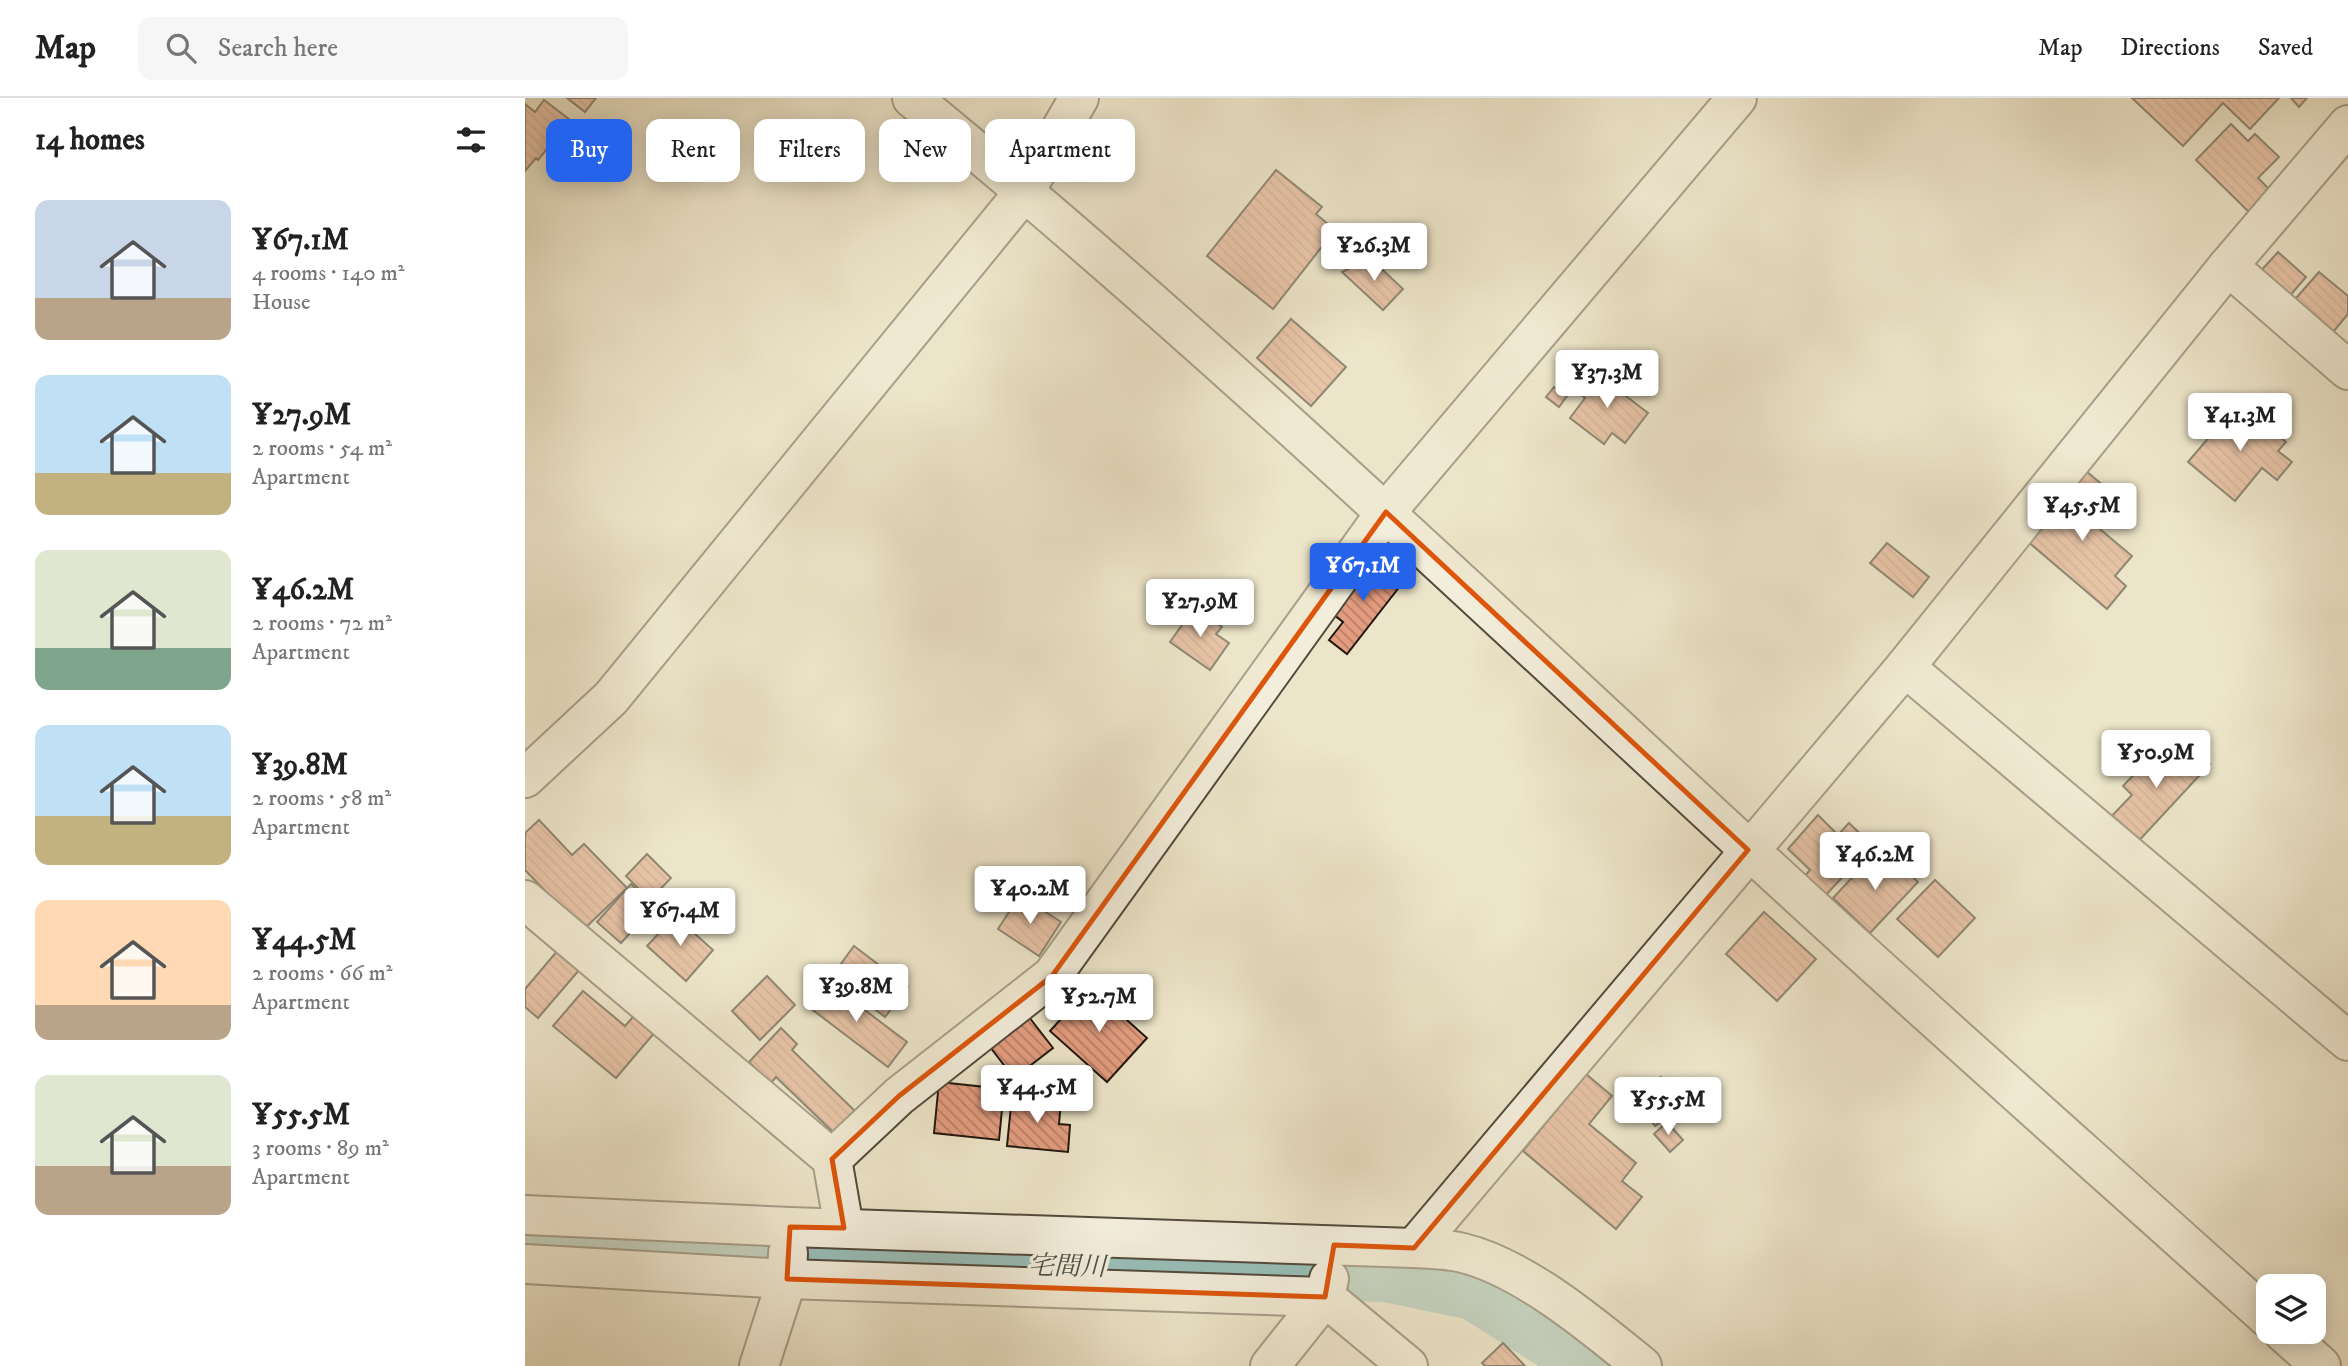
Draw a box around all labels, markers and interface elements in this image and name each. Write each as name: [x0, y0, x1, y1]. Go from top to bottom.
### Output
search box: [138, 17, 628, 80]
text: Map: [35, 28, 96, 69]
icon: search: [162, 29, 200, 67]
text: Search here: [218, 32, 338, 65]
text: Map: [2038, 33, 2083, 63]
text: Directions: [2121, 33, 2220, 63]
text: Saved: [2258, 33, 2313, 63]
chip: Buy: [546, 119, 632, 182]
chip: Rent: [646, 119, 740, 182]
chip: Filters: [754, 119, 865, 182]
chip: New: [879, 119, 971, 182]
chip: Apartment: [985, 119, 1135, 182]
icon: filters: [452, 121, 490, 159]
text: 14 homes: [35, 122, 145, 159]
text: ¥67.1M: [252, 222, 349, 259]
pin: ¥26.3M: [1317, 223, 1431, 283]
icon: home: [91, 228, 175, 312]
text: ¥26.3M: [1337, 231, 1411, 260]
text: 4 rooms · 140 m²: [252, 259, 405, 288]
text: House: [252, 288, 310, 317]
pin: ¥37.3M: [1550, 350, 1664, 410]
text: ¥37.3M: [1571, 358, 1643, 387]
pin: ¥41.3M: [2183, 394, 2297, 453]
text: ¥27.9M: [252, 397, 351, 434]
text: ¥41.3M: [2204, 401, 2276, 430]
icon: home: [91, 403, 175, 487]
text: 2 rooms · 54 m²: [252, 434, 392, 463]
text: Apartment: [252, 463, 350, 492]
pin: ¥45.5M: [2025, 484, 2139, 543]
text: ¥45.5M: [2044, 491, 2120, 520]
pin: ¥67.1M: [1306, 544, 1420, 603]
text: ¥67.1M: [1326, 551, 1400, 580]
text: ¥46.2M: [252, 572, 354, 609]
icon: home: [91, 578, 175, 662]
pin: ¥27.9M: [1143, 580, 1257, 639]
text: ¥27.9M: [1162, 587, 1238, 616]
text: 2 rooms · 72 m²: [252, 609, 392, 638]
text: Apartment: [252, 638, 350, 667]
pin: ¥50.9M: [2099, 730, 2213, 790]
text: ¥50.9M: [2117, 738, 2195, 767]
text: ¥39.8M: [252, 747, 348, 784]
icon: home: [91, 753, 175, 837]
text: 2 rooms · 58 m²: [252, 784, 391, 813]
text: Apartment: [252, 813, 350, 842]
pin: ¥46.2M: [1818, 832, 1932, 892]
text: ¥46.2M: [1836, 840, 1914, 869]
pin: ¥40.2M: [973, 866, 1087, 926]
text: ¥40.2M: [991, 874, 1069, 903]
pin: ¥67.4M: [623, 888, 737, 948]
text: ¥67.4M: [640, 896, 720, 925]
text: ¥44.5M: [252, 922, 356, 959]
icon: home: [91, 928, 175, 1012]
text: 2 rooms · 66 m²: [252, 959, 392, 988]
pin: ¥39.8M: [799, 964, 913, 1024]
text: ¥39.8M: [819, 972, 893, 1001]
pin: ¥52.7M: [1042, 974, 1156, 1034]
text: ¥52.7M: [1061, 982, 1137, 1011]
text: Apartment: [252, 988, 350, 1017]
pin: ¥44.5M: [980, 1066, 1094, 1125]
text: ¥44.5M: [997, 1073, 1077, 1102]
pin: ¥55.5M: [1611, 1077, 1725, 1137]
text: ¥55.5M: [1630, 1085, 1706, 1114]
text: ¥55.5M: [252, 1097, 350, 1134]
icon: home: [91, 1103, 175, 1187]
text: 3 rooms · 89 m²: [252, 1134, 389, 1163]
text: Apartment: [252, 1163, 350, 1192]
water label: 宅間川: [1028, 1250, 1109, 1284]
map controls: [2256, 1274, 2326, 1344]
button: layers: [2256, 1274, 2326, 1344]

